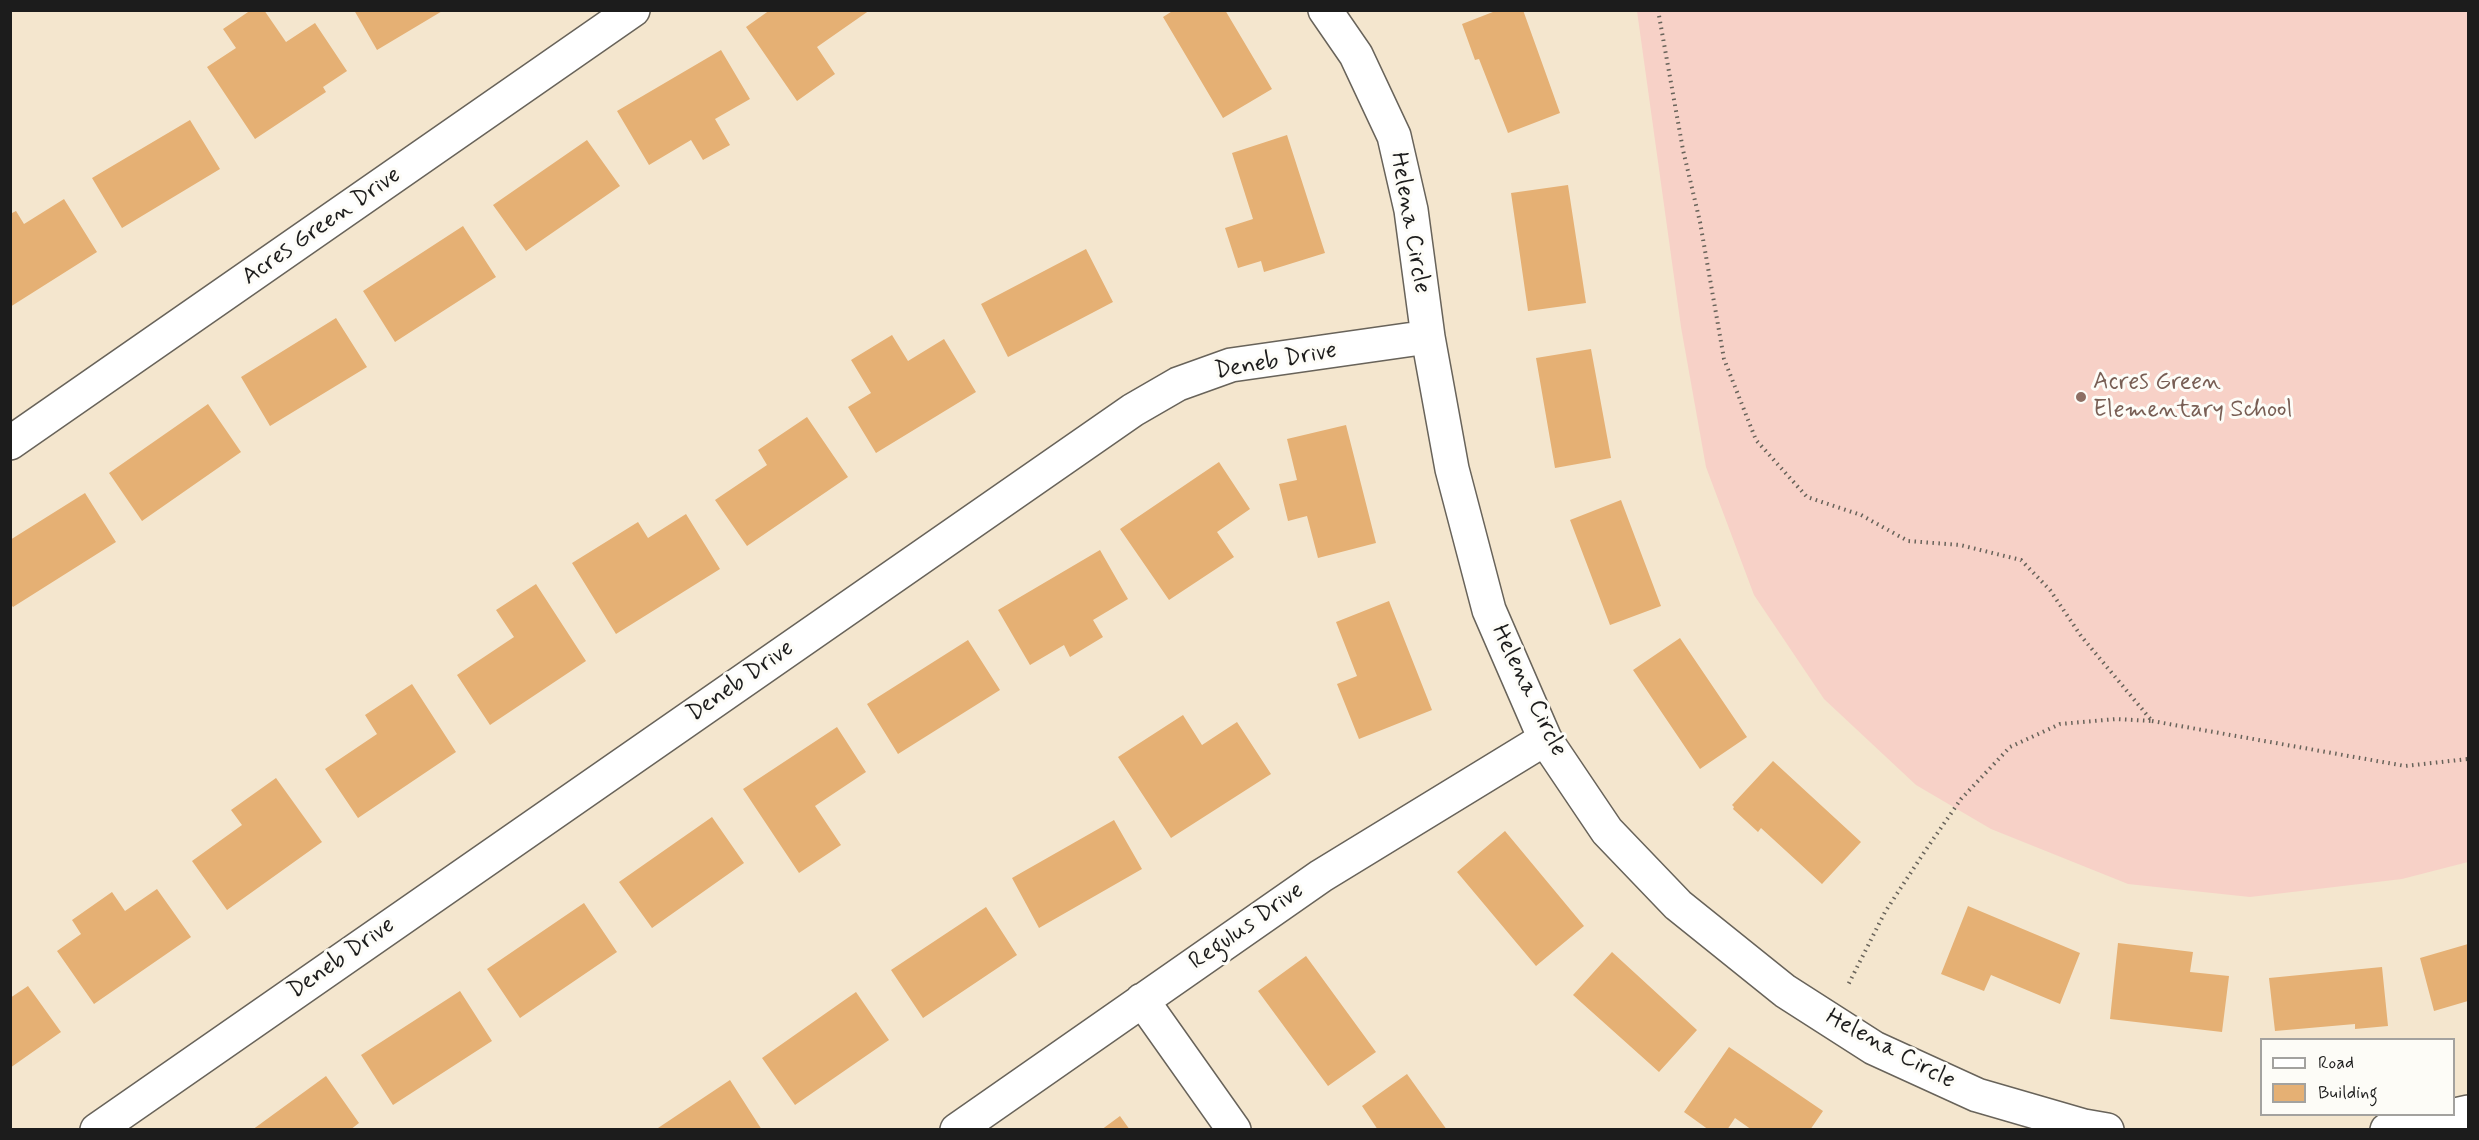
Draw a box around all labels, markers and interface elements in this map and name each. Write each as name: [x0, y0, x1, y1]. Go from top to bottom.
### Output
street label: Helena Circle: [1382, 150, 1436, 296]
street label: Acres Green Drive: [237, 162, 407, 292]
street label: Deneb Drive: [1213, 337, 1339, 387]
place label: Acres Green Elementary School: [2093, 369, 2292, 425]
marker: Acres Green Elementary School: [2074, 390, 2088, 404]
street label: Helena Circle: [1484, 621, 1572, 761]
street label: Deneb Drive: [682, 635, 800, 729]
street label: Regulus Drive: [1184, 877, 1310, 977]
street label: Deneb Drive: [283, 912, 401, 1006]
street label: Helena Circle: [1820, 1004, 1960, 1096]
legend: [2260, 1038, 2455, 1116]
text: Road: [2318, 1051, 2354, 1075]
text: Building: [2318, 1081, 2378, 1105]

